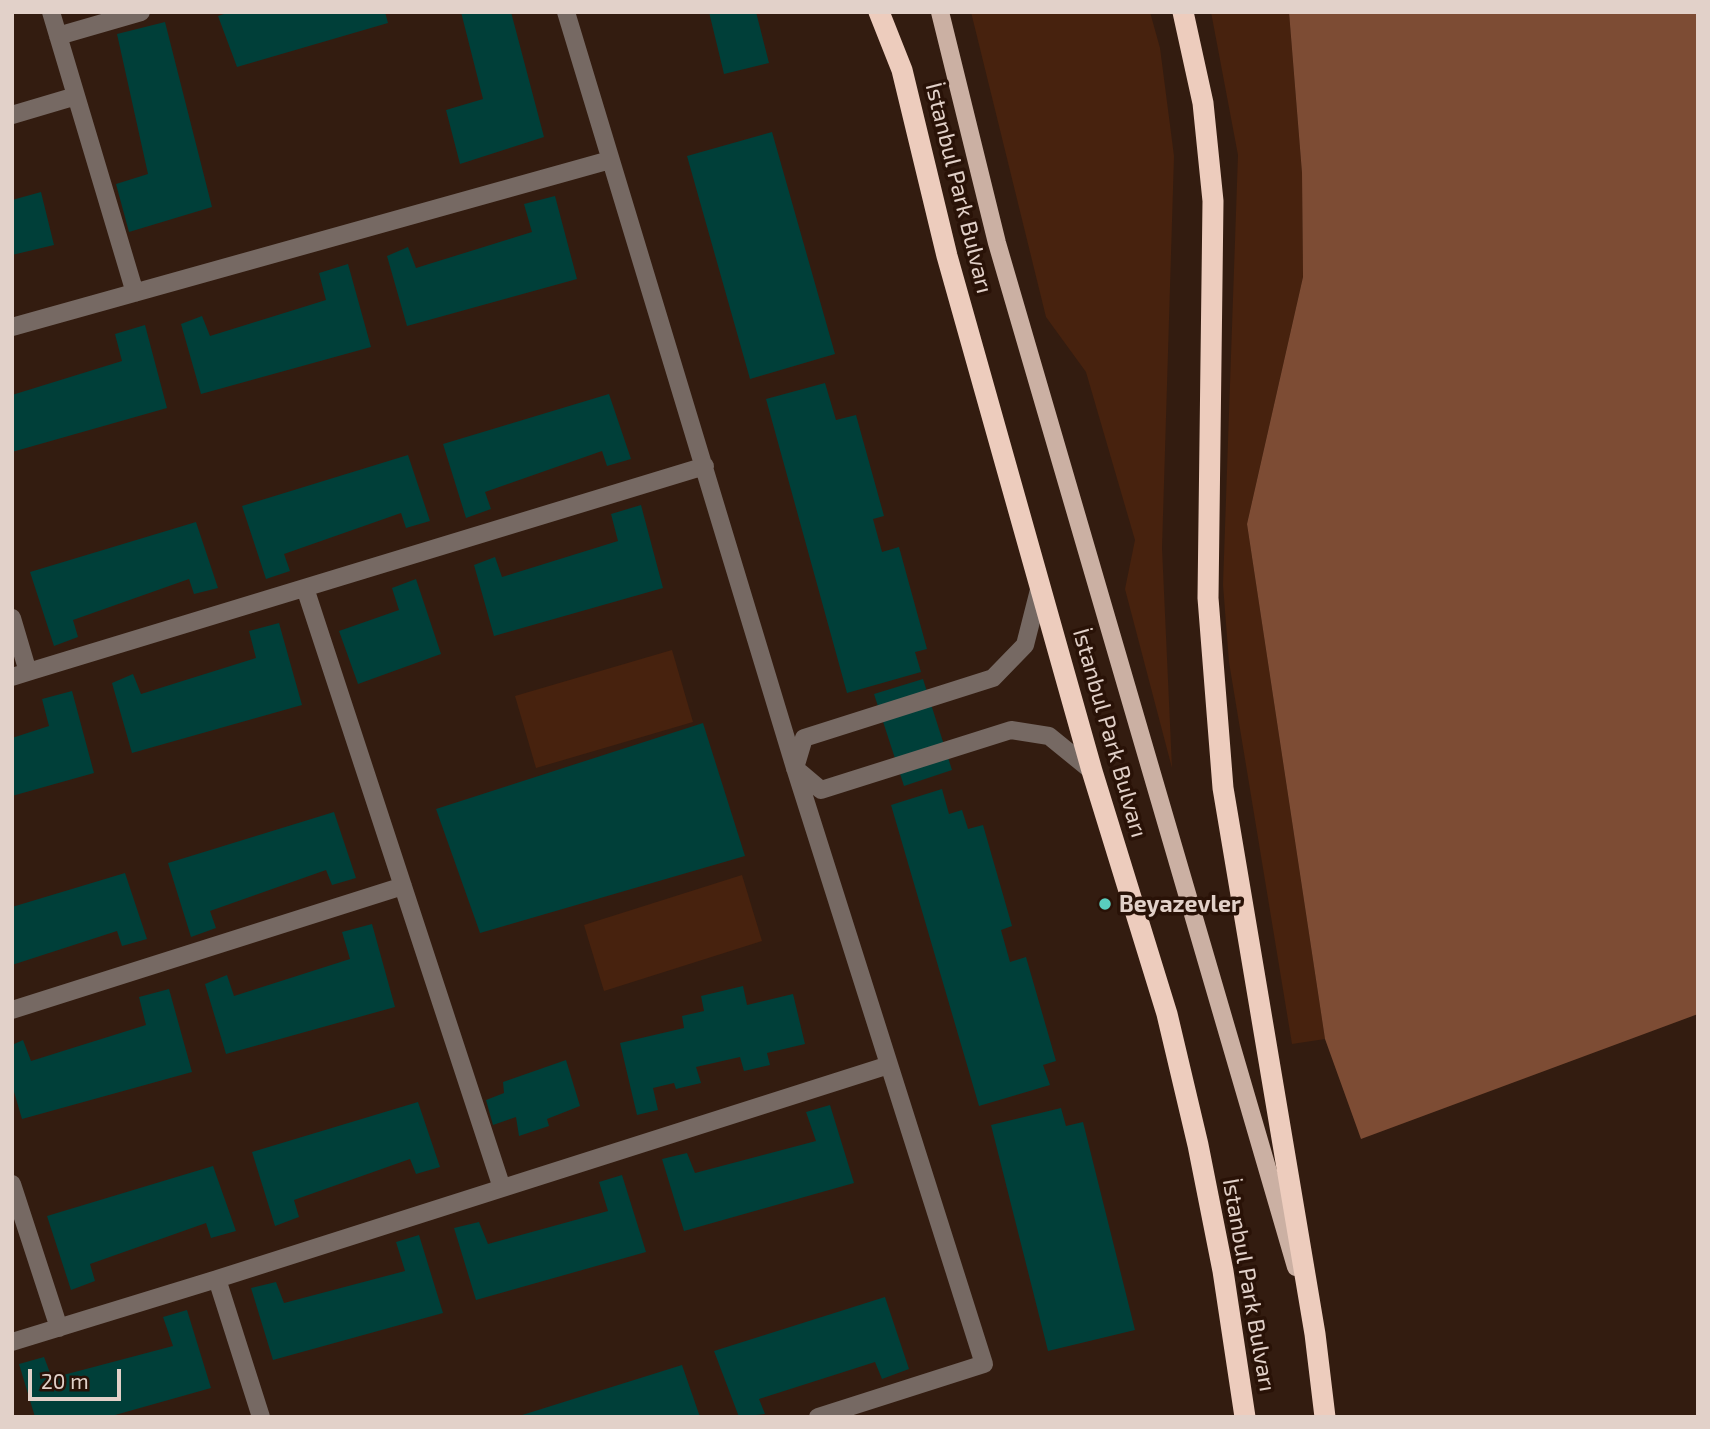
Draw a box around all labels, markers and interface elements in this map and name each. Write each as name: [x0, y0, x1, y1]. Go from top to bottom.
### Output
street label: İstanbul Park Bulvarı: [919, 80, 999, 296]
street label: İstanbul Park Bulvarı: [1067, 625, 1153, 841]
place label: Beyazevler: [1119, 890, 1241, 918]
marker: Beyazevler: [1097, 896, 1113, 912]
street label: İstanbul Park Bulvarı: [1217, 1176, 1281, 1394]
scale bar: [32, 1356, 124, 1400]
text: 20 m: [41, 1368, 89, 1393]

